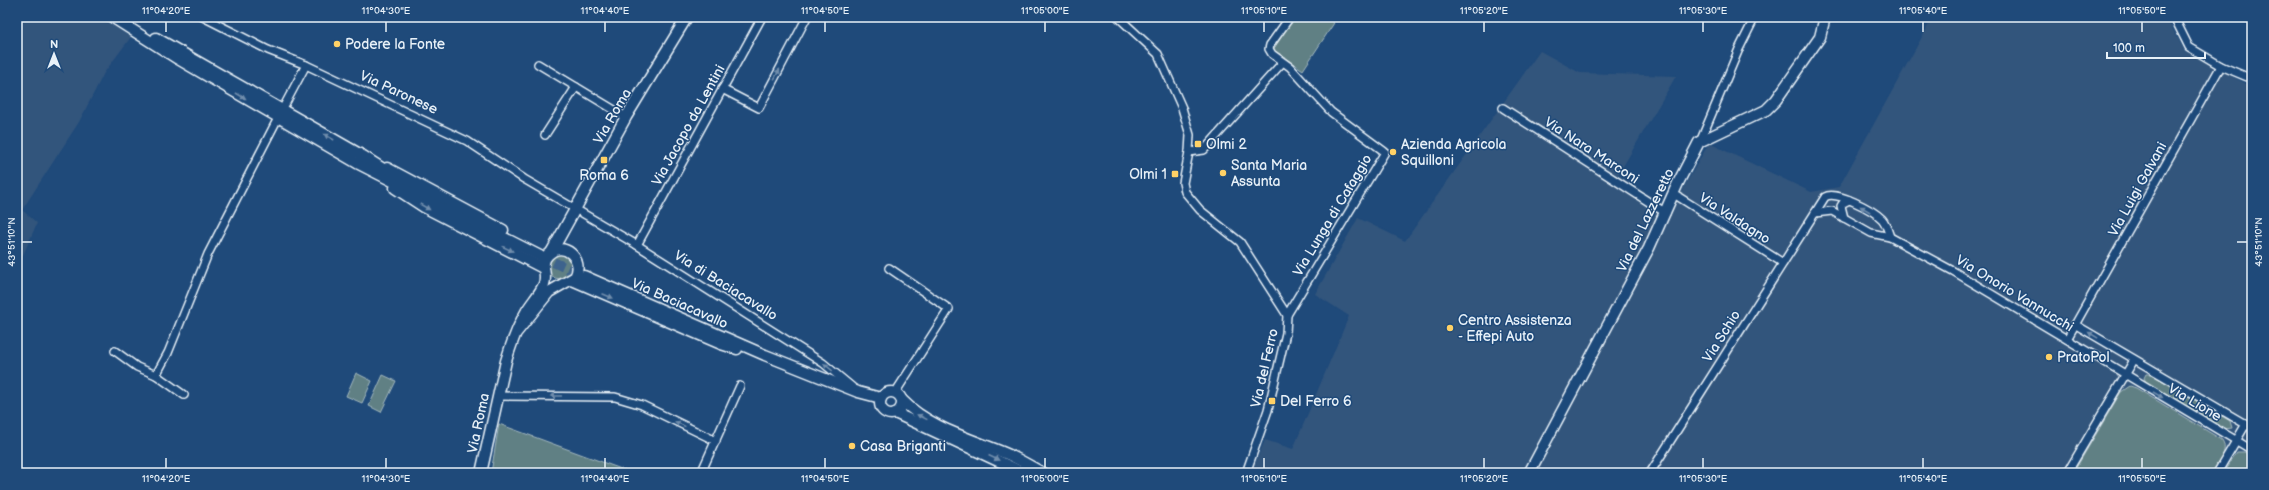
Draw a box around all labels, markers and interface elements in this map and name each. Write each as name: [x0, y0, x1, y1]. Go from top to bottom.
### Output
text: 11°04'20"E: [142, 5, 191, 17]
text: 11°04'30"E: [362, 5, 411, 17]
text: 11°04'40"E: [581, 5, 630, 17]
text: 11°04'50"E: [801, 5, 850, 17]
text: 11°05'00"E: [1021, 5, 1070, 17]
text: 11°05'10"E: [1241, 5, 1288, 17]
text: 11°05'20"E: [1460, 5, 1509, 17]
text: 11°05'30"E: [1679, 5, 1728, 17]
text: 11°05'40"E: [1899, 5, 1948, 17]
text: 11°05'50"E: [2118, 5, 2166, 17]
north arrow: [34, 34, 74, 74]
scale bar: [2107, 34, 2205, 60]
place label: Podere la Fonte: [345, 36, 445, 53]
text: N: [50, 38, 58, 51]
marker: Podere la Fonte: [332, 39, 342, 49]
text: 100 m: [2113, 41, 2145, 56]
street label: Via Jacopo da Lentini: [648, 62, 729, 189]
street label: Via Paronese: [357, 67, 440, 118]
one-way arrow: [774, 68, 780, 80]
street label: Via Roma: [590, 86, 635, 147]
one-way arrow: [235, 93, 247, 100]
street label: Via Nara Marconi: [1541, 113, 1642, 187]
one-way arrow: [323, 133, 335, 140]
place label: Olmi 2: [1206, 136, 1247, 153]
place label: Azienda Agricola Squilloni: [1401, 136, 1507, 169]
marker: Olmi 2: [1193, 139, 1203, 149]
street label: Via Luigi Galvani: [2105, 139, 2170, 239]
marker: Azienda Agricola Squilloni: [1388, 147, 1398, 157]
street label: Via Lunga di Cafaggio: [1289, 151, 1376, 279]
marker: Roma 6: [599, 155, 609, 165]
place label: Santa Maria Assunta: [1231, 157, 1307, 190]
place label: Olmi 1: [1129, 166, 1167, 183]
street label: Via del Lazzeretto: [1613, 166, 1678, 275]
place label: Roma 6: [579, 167, 629, 184]
marker: Santa Maria Assunta: [1218, 168, 1228, 178]
marker: Olmi 1: [1170, 169, 1180, 179]
street label: Via Valdagno: [1696, 189, 1774, 248]
one-way arrow: [419, 204, 431, 211]
one-way arrow: [1859, 206, 1871, 213]
text: 43°51'10"N: [6, 217, 18, 267]
text: 43°51'10"N: [2253, 217, 2265, 267]
one-way arrow: [502, 246, 513, 252]
street label: Via di Baciacavallo: [671, 247, 781, 324]
street label: Via Onorio Vannucchi: [1953, 251, 2077, 335]
street label: Via Baciacavallo: [629, 275, 731, 332]
one-way arrow: [603, 293, 615, 299]
street label: Via Schio: [1699, 307, 1744, 365]
place label: Centro Assistenza - Effepi Auto: [1458, 312, 1572, 345]
marker: Centro Assistenza - Effepi Auto: [1445, 323, 1455, 333]
street label: Via del Ferro: [1247, 327, 1282, 409]
one-way arrow: [2087, 332, 2099, 339]
place label: PratoPol: [2057, 349, 2110, 366]
marker: PratoPol: [2044, 352, 2054, 362]
one-way arrow: [822, 363, 833, 372]
street label: Via Lione: [2165, 380, 2224, 425]
street label: Via Roma: [464, 391, 493, 455]
one-way arrow: [2152, 392, 2164, 399]
one-way arrow: [549, 393, 562, 399]
place label: Del Ferro 6: [1280, 393, 1352, 410]
marker: Del Ferro 6: [1267, 396, 1277, 406]
one-way arrow: [917, 414, 928, 420]
one-way arrow: [675, 421, 686, 427]
place label: Casa Briganti: [860, 438, 946, 455]
marker: Casa Briganti: [847, 441, 857, 451]
one-way arrow: [989, 455, 1000, 461]
text: 11°04'20"E: [142, 473, 191, 485]
text: 11°04'30"E: [362, 473, 411, 485]
text: 11°04'40"E: [581, 473, 630, 485]
text: 11°04'50"E: [801, 473, 850, 485]
text: 11°05'00"E: [1021, 473, 1070, 485]
text: 11°05'10"E: [1241, 473, 1288, 485]
text: 11°05'20"E: [1460, 473, 1509, 485]
text: 11°05'30"E: [1679, 473, 1728, 485]
text: 11°05'40"E: [1899, 473, 1948, 485]
text: 11°05'50"E: [2118, 473, 2166, 485]

